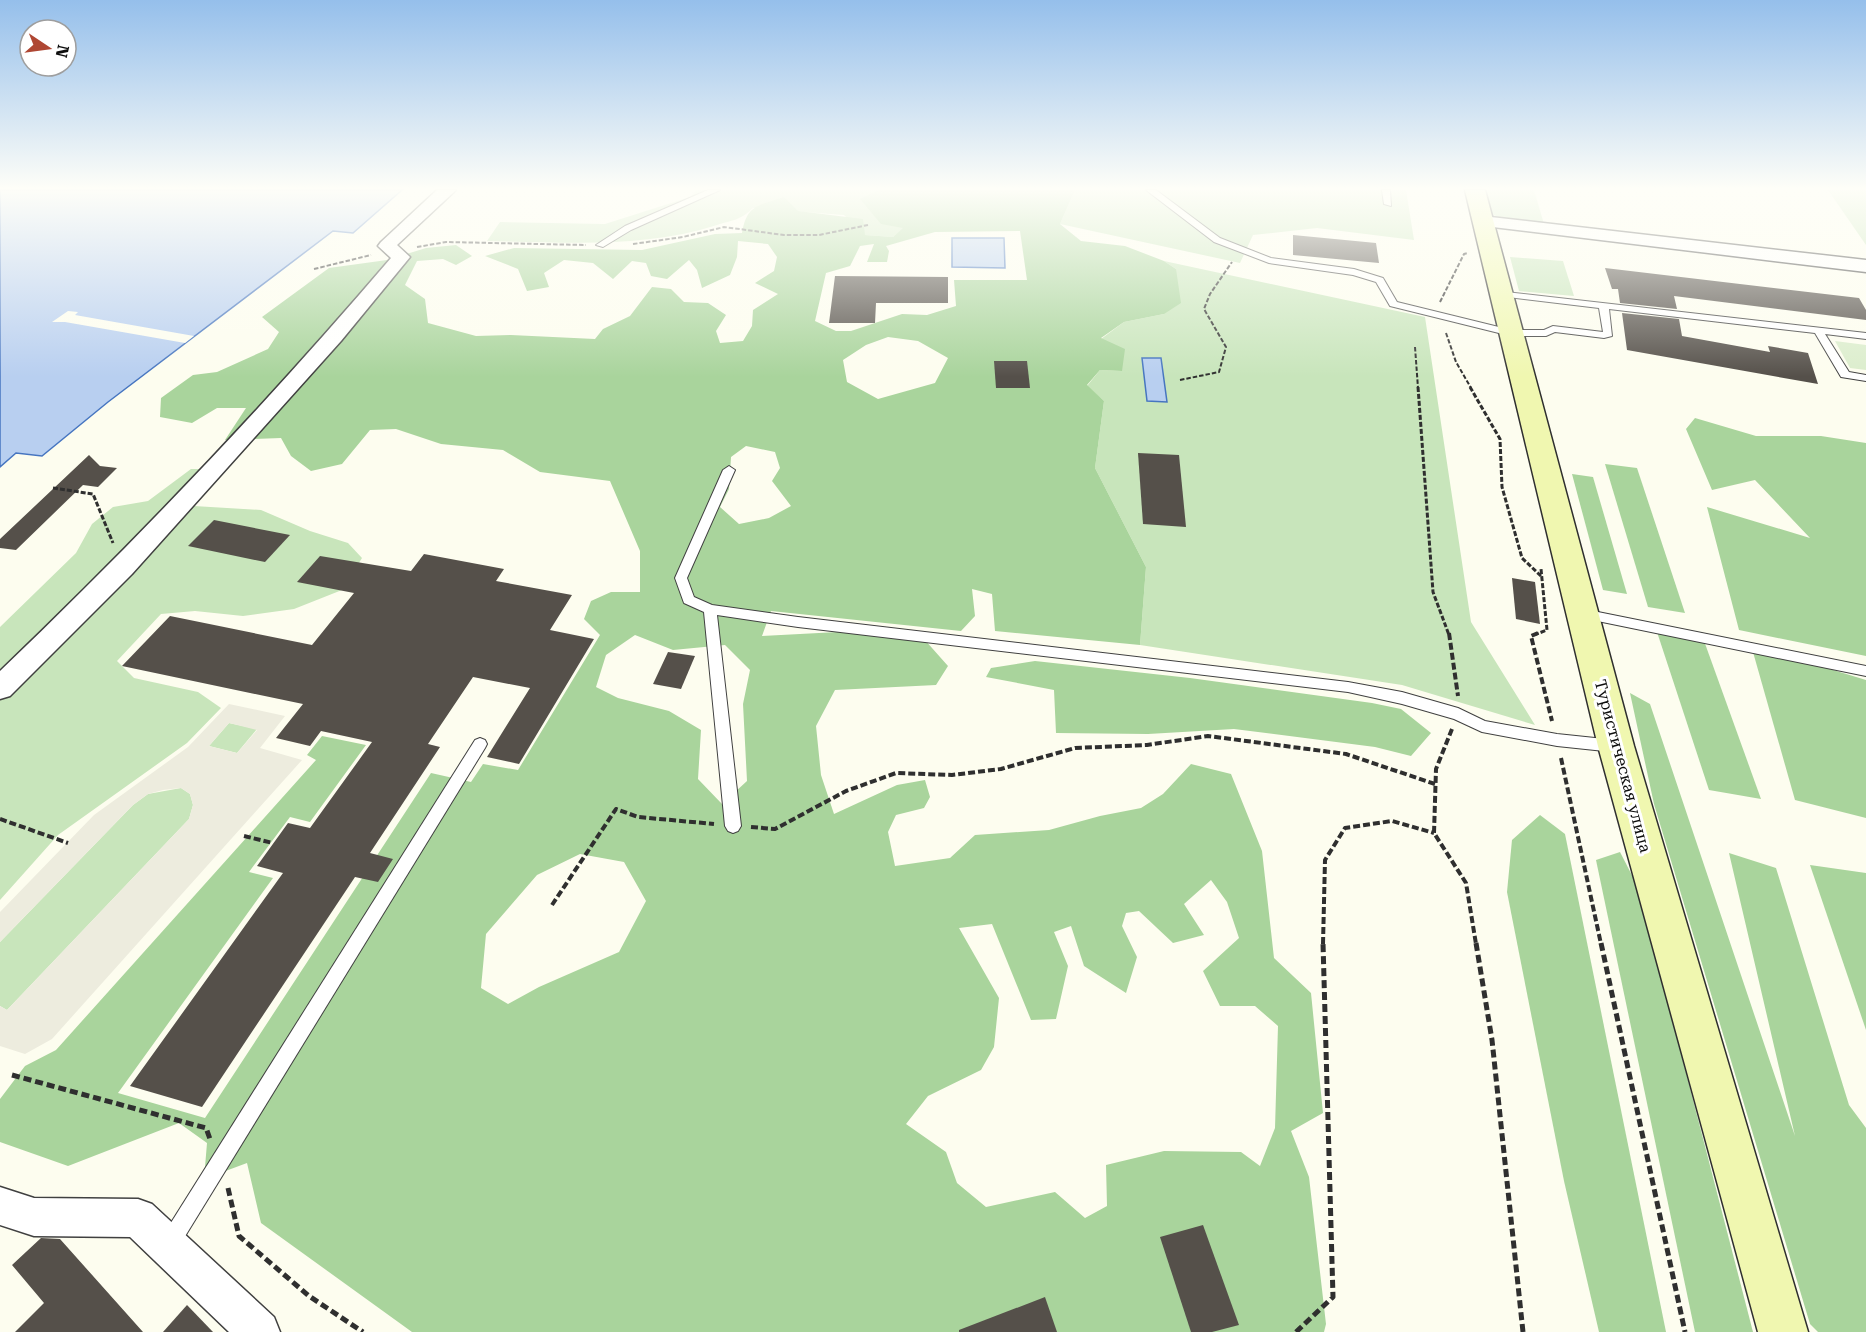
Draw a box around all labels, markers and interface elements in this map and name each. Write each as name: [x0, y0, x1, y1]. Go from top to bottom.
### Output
north arrow: [18, 18, 78, 78]
text: N: [51, 43, 73, 59]
street label: Туристическая улица: [1591, 677, 1655, 855]

